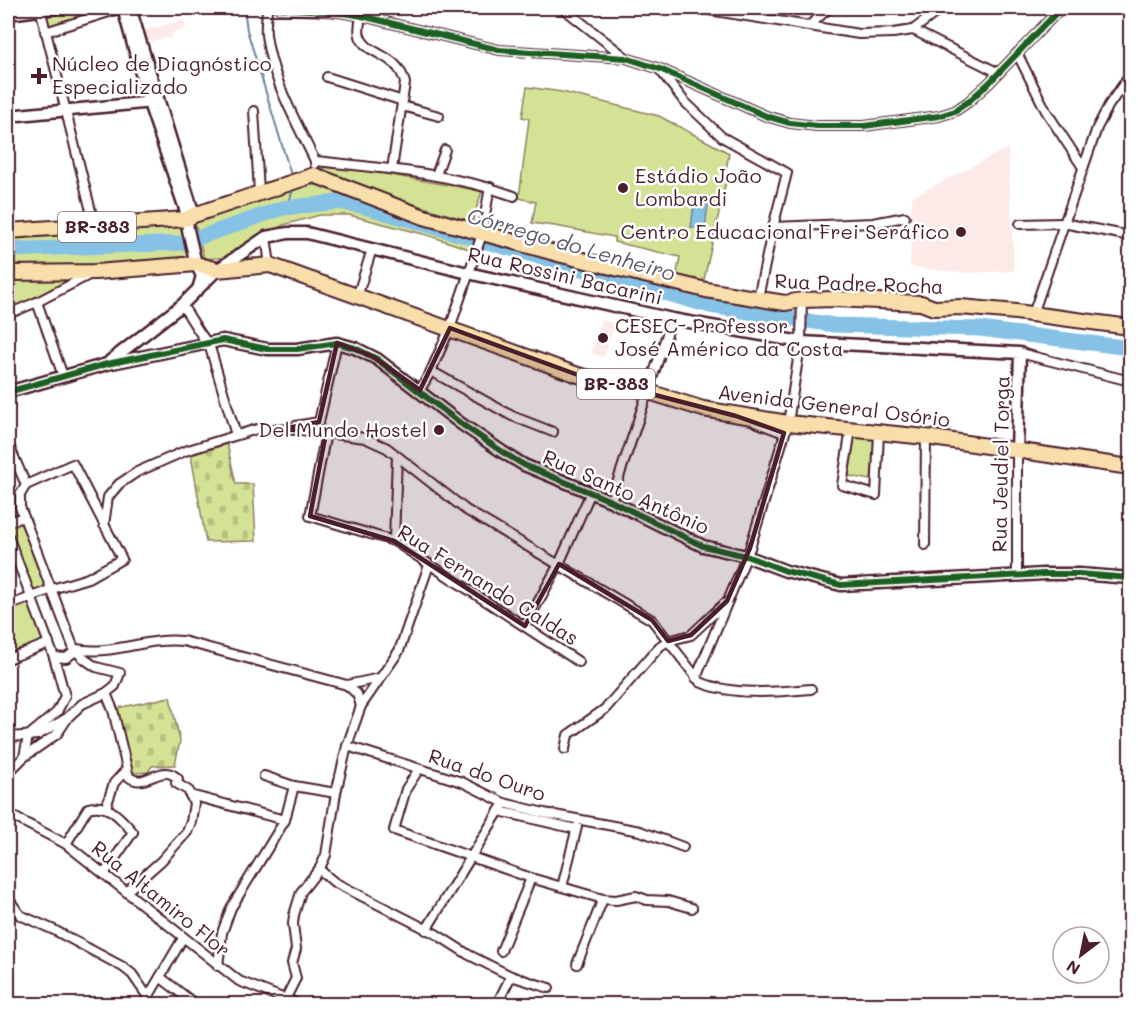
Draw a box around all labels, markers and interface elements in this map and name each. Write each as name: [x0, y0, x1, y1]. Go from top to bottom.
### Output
place label: Núcleo de Diagnóstico Especializado: [52, 50, 272, 99]
marker: Núcleo de Diagnóstico Especializado: [30, 67, 48, 85]
place label: Estádio João Lombardi: [635, 162, 762, 211]
marker: Estádio João Lombardi: [616, 181, 630, 195]
water label: Córrego do Lenheiro: [464, 201, 679, 286]
road number: BR-383: [58, 212, 136, 242]
place label: Centro Educacional Frei Seráfico: [620, 218, 949, 244]
marker: Centro Educacional Frei Seráfico: [954, 225, 968, 239]
street label: Rua Rossini Bacarini: [465, 240, 665, 310]
street label: Rua Padre Rocha: [774, 267, 944, 299]
place label: CESEC- Professor José Américo da Costa: [615, 312, 843, 361]
marker: CESEC- Professor José Américo da Costa: [596, 331, 610, 345]
road number: BR-383: [577, 369, 655, 399]
street label: Rua Jeudiel Torga: [985, 375, 1015, 553]
street label: Avenida General Osório: [717, 378, 952, 432]
place label: Del Mundo Hostel: [259, 416, 427, 442]
marker: Del Mundo Hostel: [432, 423, 446, 437]
street label: Rua Santo Antônio: [539, 443, 714, 539]
street label: Rua Fernando Caldas: [393, 518, 584, 650]
street label: Rua do Ouro: [425, 742, 549, 806]
street label: Rua Altamiro Flor: [87, 834, 236, 962]
north arrow: [1051, 925, 1111, 985]
text: N: [1062, 956, 1084, 980]

